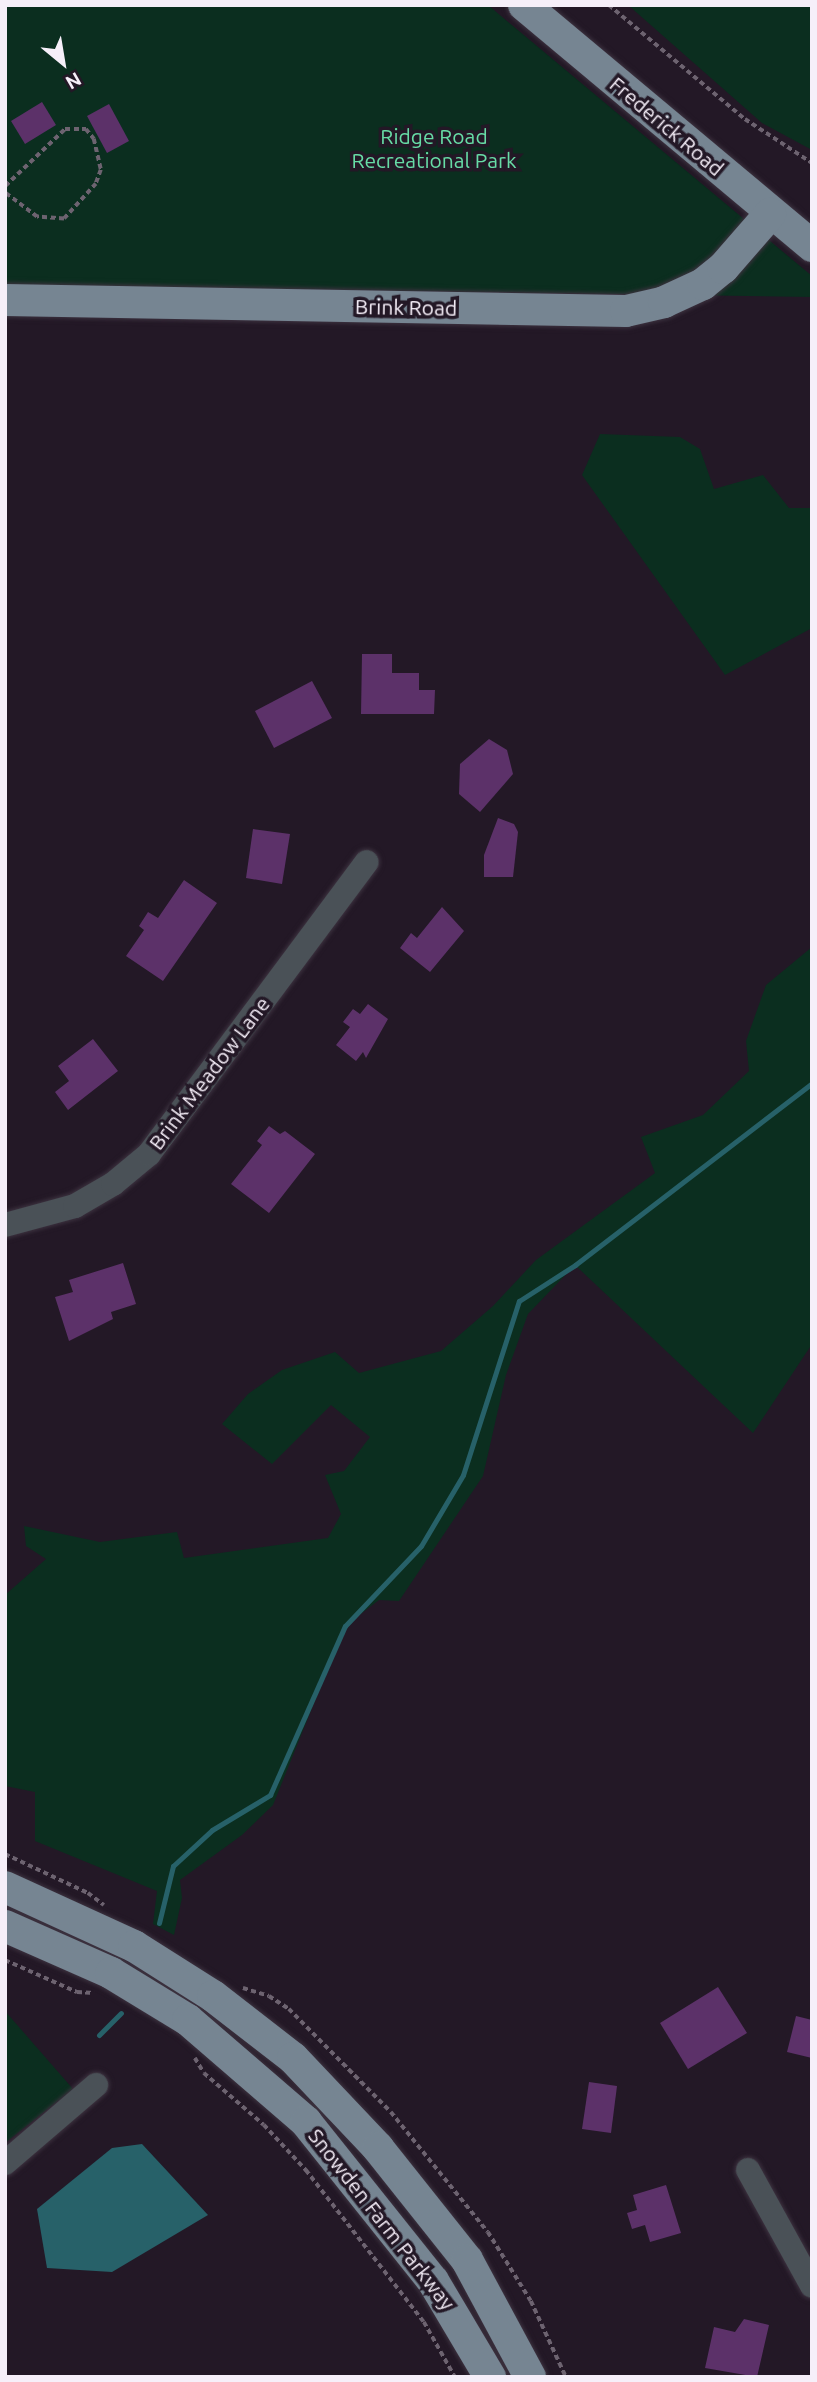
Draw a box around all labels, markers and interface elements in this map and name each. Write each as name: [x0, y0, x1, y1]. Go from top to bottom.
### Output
north arrow: [28, 28, 98, 98]
text: N: [62, 68, 85, 94]
street label: Frederick Road: [605, 71, 729, 181]
park label: Ridge Road Recreational Park: [351, 123, 517, 173]
street label: Brink Road: [355, 294, 457, 320]
street label: Brink Meadow Lane: [143, 991, 275, 1155]
street label: Snowden Farm Parkway: [303, 2123, 461, 2315]

